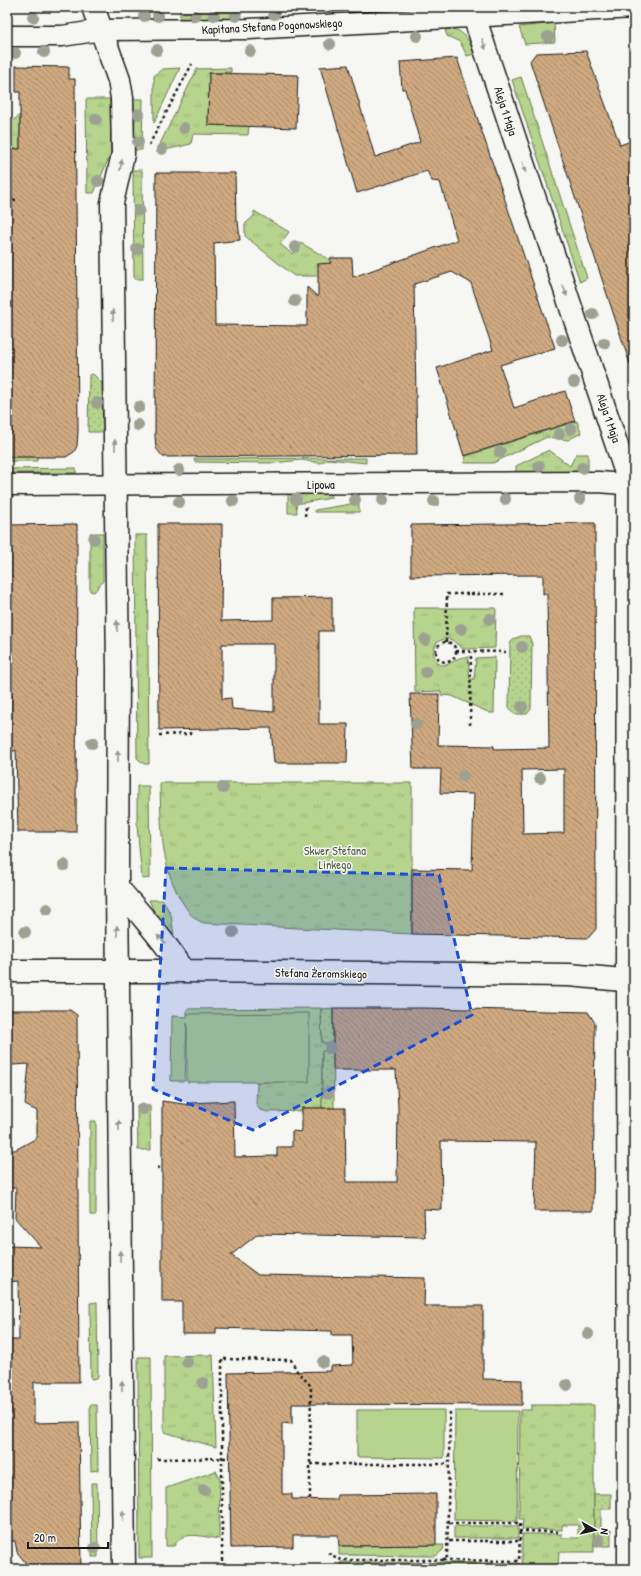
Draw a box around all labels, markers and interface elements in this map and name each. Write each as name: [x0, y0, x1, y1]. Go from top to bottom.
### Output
street label: Kapitana Stefana Pogonowskiego: [201, 14, 343, 38]
one-way arrow: [481, 38, 487, 50]
street label: Aleja 1 Maja: [490, 84, 522, 138]
one-way arrow: [118, 158, 124, 171]
one-way arrow: [521, 162, 527, 174]
one-way arrow: [563, 285, 569, 297]
one-way arrow: [110, 308, 116, 321]
street label: Aleja 1 Maja: [593, 391, 625, 445]
one-way arrow: [112, 438, 118, 451]
street label: Lipowa: [307, 476, 335, 493]
one-way arrow: [114, 619, 120, 632]
one-way arrow: [115, 749, 121, 762]
park label: Skwer Stefana Linkego: [304, 842, 366, 873]
one-way arrow: [114, 924, 120, 937]
one-way arrow: [156, 934, 166, 944]
street label: Stefana Żeromskiego: [275, 964, 367, 982]
one-way arrow: [116, 1119, 122, 1132]
one-way arrow: [117, 1249, 123, 1262]
one-way arrow: [119, 1379, 125, 1392]
one-way arrow: [120, 1509, 126, 1522]
north arrow: [575, 1510, 615, 1550]
scale bar: [28, 1524, 108, 1550]
text: N: [598, 1528, 612, 1535]
text: 20 m: [34, 1529, 56, 1546]

